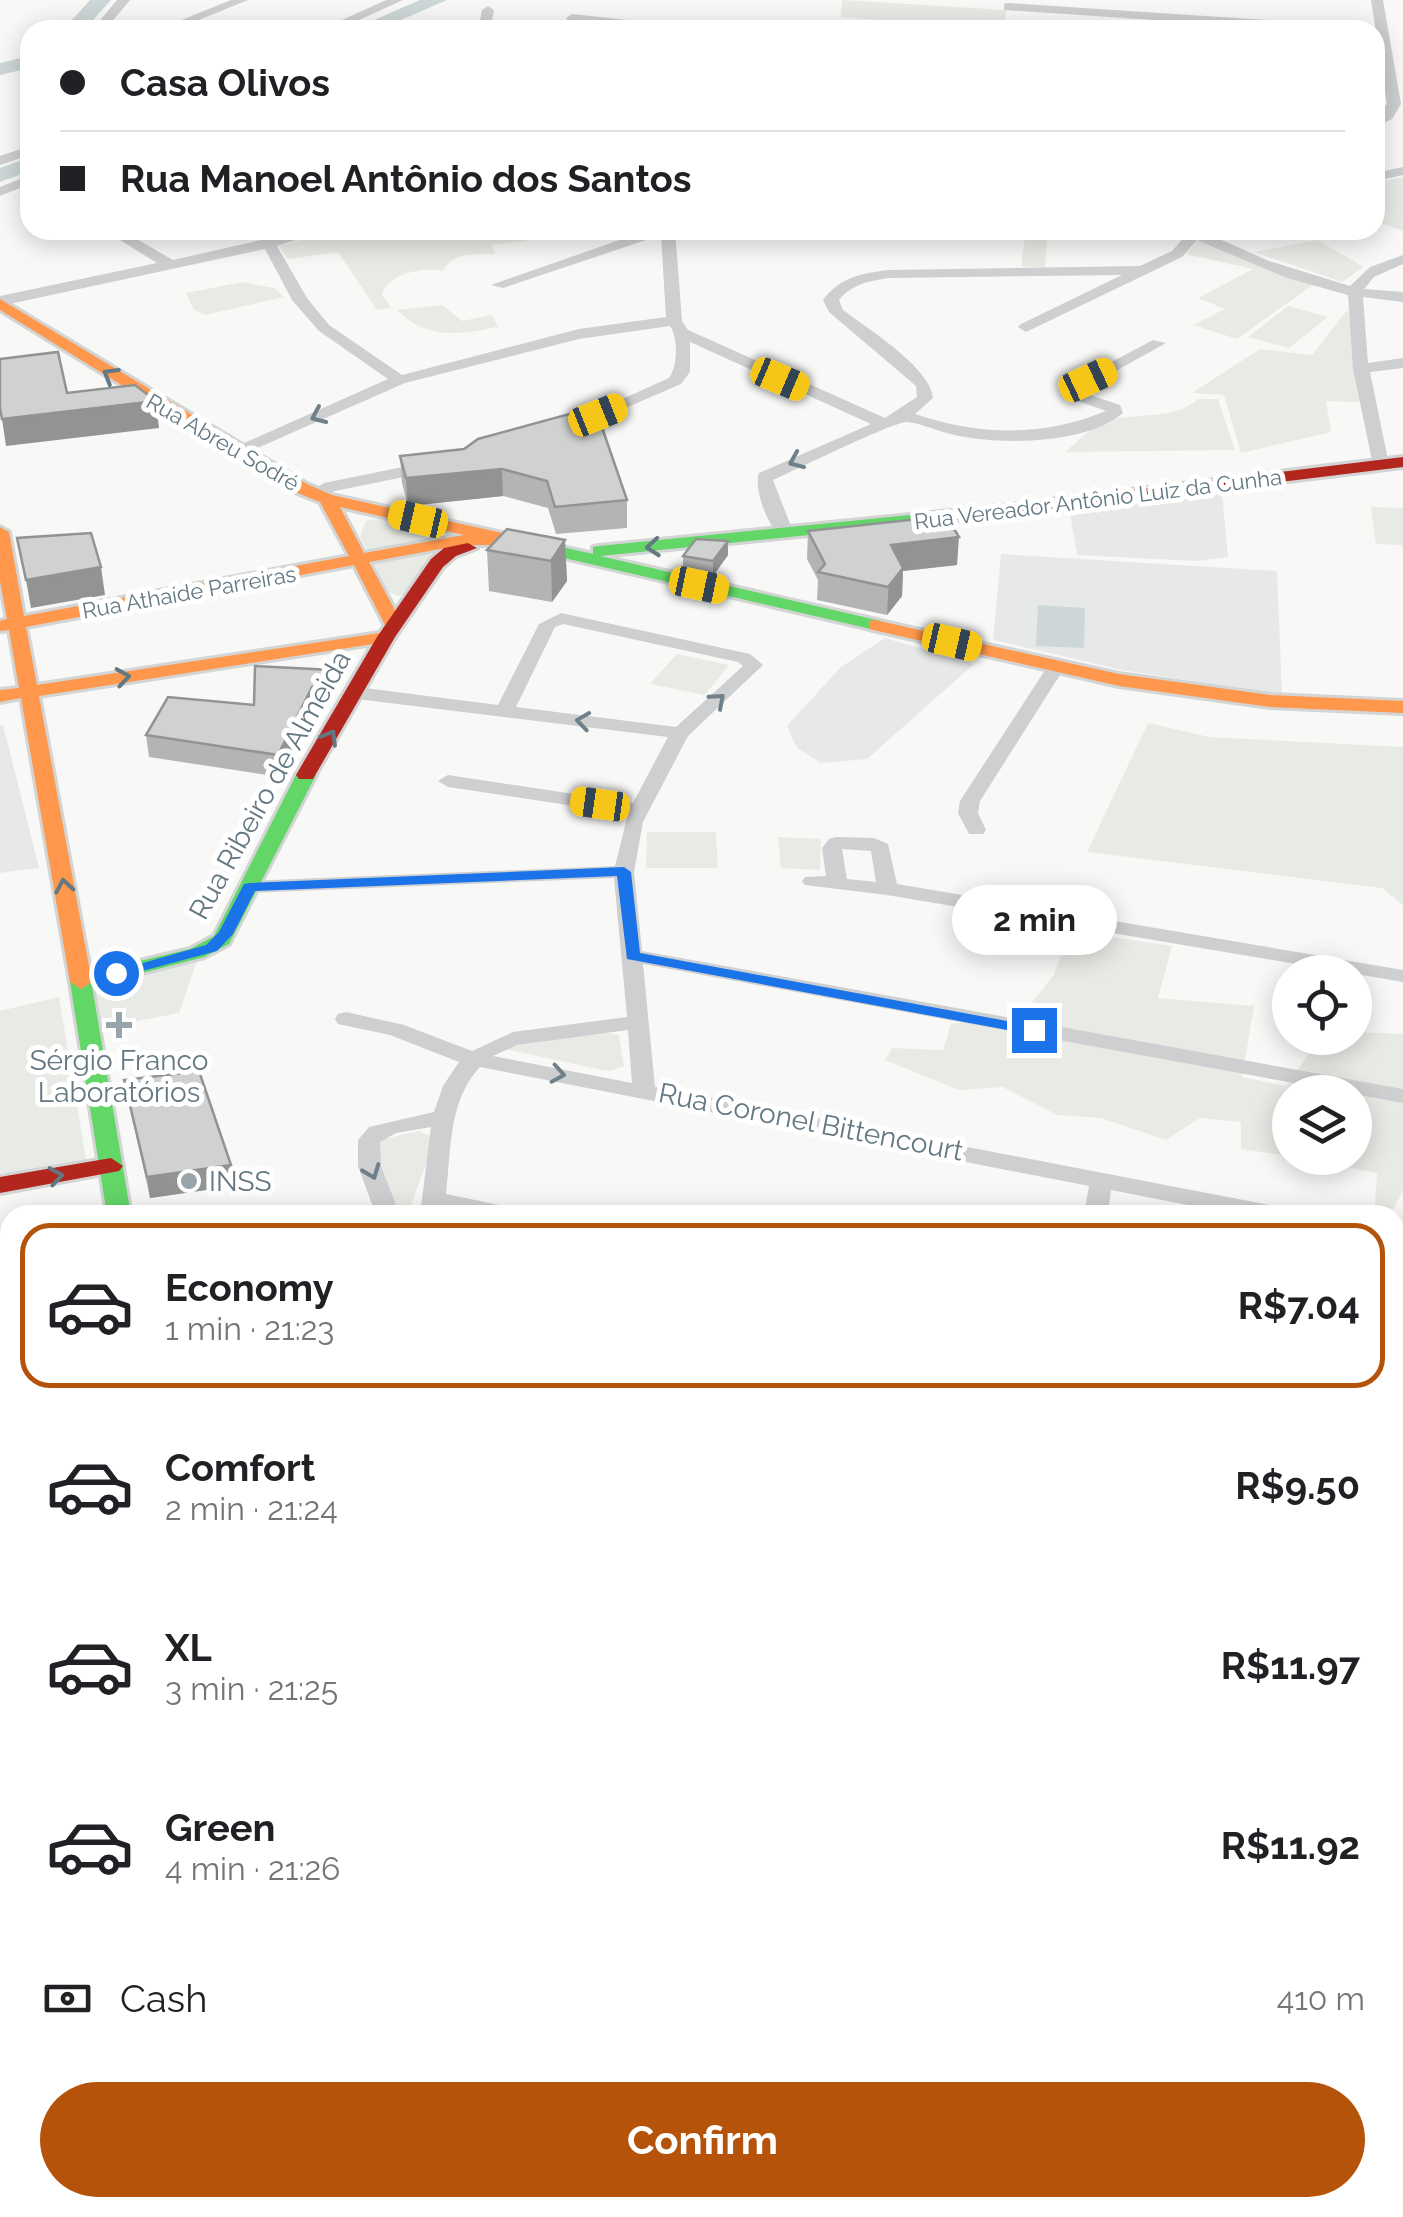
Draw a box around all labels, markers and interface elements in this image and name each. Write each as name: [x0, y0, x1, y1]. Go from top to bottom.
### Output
text: Casa Olivos: [120, 60, 330, 105]
text: Rua Manoel Antônio dos Santos: [120, 156, 692, 201]
car: [747, 353, 813, 405]
car: [1054, 354, 1122, 406]
one-way arrow: [103, 368, 121, 387]
street label: Rua Abreu Sodré: [142, 388, 304, 496]
car: [565, 390, 631, 440]
one-way arrow: [310, 404, 328, 424]
one-way arrow: [788, 449, 806, 469]
street label: Rua Vereador Antônio Luiz da Cunha: [913, 464, 1283, 534]
car: [385, 498, 451, 540]
one-way arrow: [644, 536, 660, 557]
street label: Rua Athaíde Parreiras: [80, 560, 298, 624]
car: [667, 564, 731, 606]
car: [919, 621, 985, 663]
street label: Rua Ribeiro de Almeida: [182, 645, 358, 925]
one-way arrow: [115, 668, 132, 689]
one-way arrow: [706, 694, 725, 712]
one-way arrow: [575, 711, 592, 732]
one-way arrow: [318, 730, 337, 748]
car: [568, 785, 632, 823]
one-way arrow: [54, 877, 75, 894]
callout: 2 min: [952, 885, 1116, 955]
text: 2 min: [993, 901, 1076, 938]
route start: [94, 951, 139, 996]
map controls: [1272, 955, 1372, 1175]
button: locate: [1272, 955, 1372, 1055]
route end: [1012, 1008, 1057, 1053]
marker: Sérgio Franco Laboratórios: [106, 1012, 132, 1038]
place label: Sérgio Franco Laboratórios: [30, 1044, 208, 1109]
one-way arrow: [549, 1063, 566, 1084]
button: layers: [1272, 1075, 1372, 1175]
street label: Rua Coronel Bittencourt: [656, 1076, 967, 1168]
one-way arrow: [360, 1162, 380, 1180]
place label: INSS: [209, 1165, 272, 1198]
one-way arrow: [47, 1167, 64, 1188]
marker: INSS: [178, 1170, 200, 1192]
icon: car: [45, 1261, 135, 1351]
text: Economy: [165, 1265, 334, 1310]
text: R$7.04: [1238, 1283, 1360, 1328]
text: 1 min · 21:23: [165, 1310, 334, 1347]
icon: car: [45, 1441, 135, 1531]
text: Comfort: [165, 1445, 315, 1490]
text: R$9.50: [1235, 1463, 1360, 1508]
text: 2 min · 21:24: [165, 1490, 338, 1527]
icon: car: [45, 1621, 135, 1711]
text: XL: [165, 1625, 212, 1670]
text: R$11.97: [1221, 1643, 1360, 1688]
text: 3 min · 21:25: [165, 1670, 338, 1707]
icon: car: [45, 1801, 135, 1891]
text: Green: [165, 1805, 275, 1850]
text: R$11.92: [1221, 1823, 1360, 1868]
text: 4 min · 21:26: [165, 1850, 340, 1887]
icon: cash: [40, 1971, 95, 2026]
text: Cash: [120, 1976, 207, 2021]
text: 410 m: [1277, 1980, 1365, 2017]
button: Confirm: [40, 2082, 1365, 2197]

